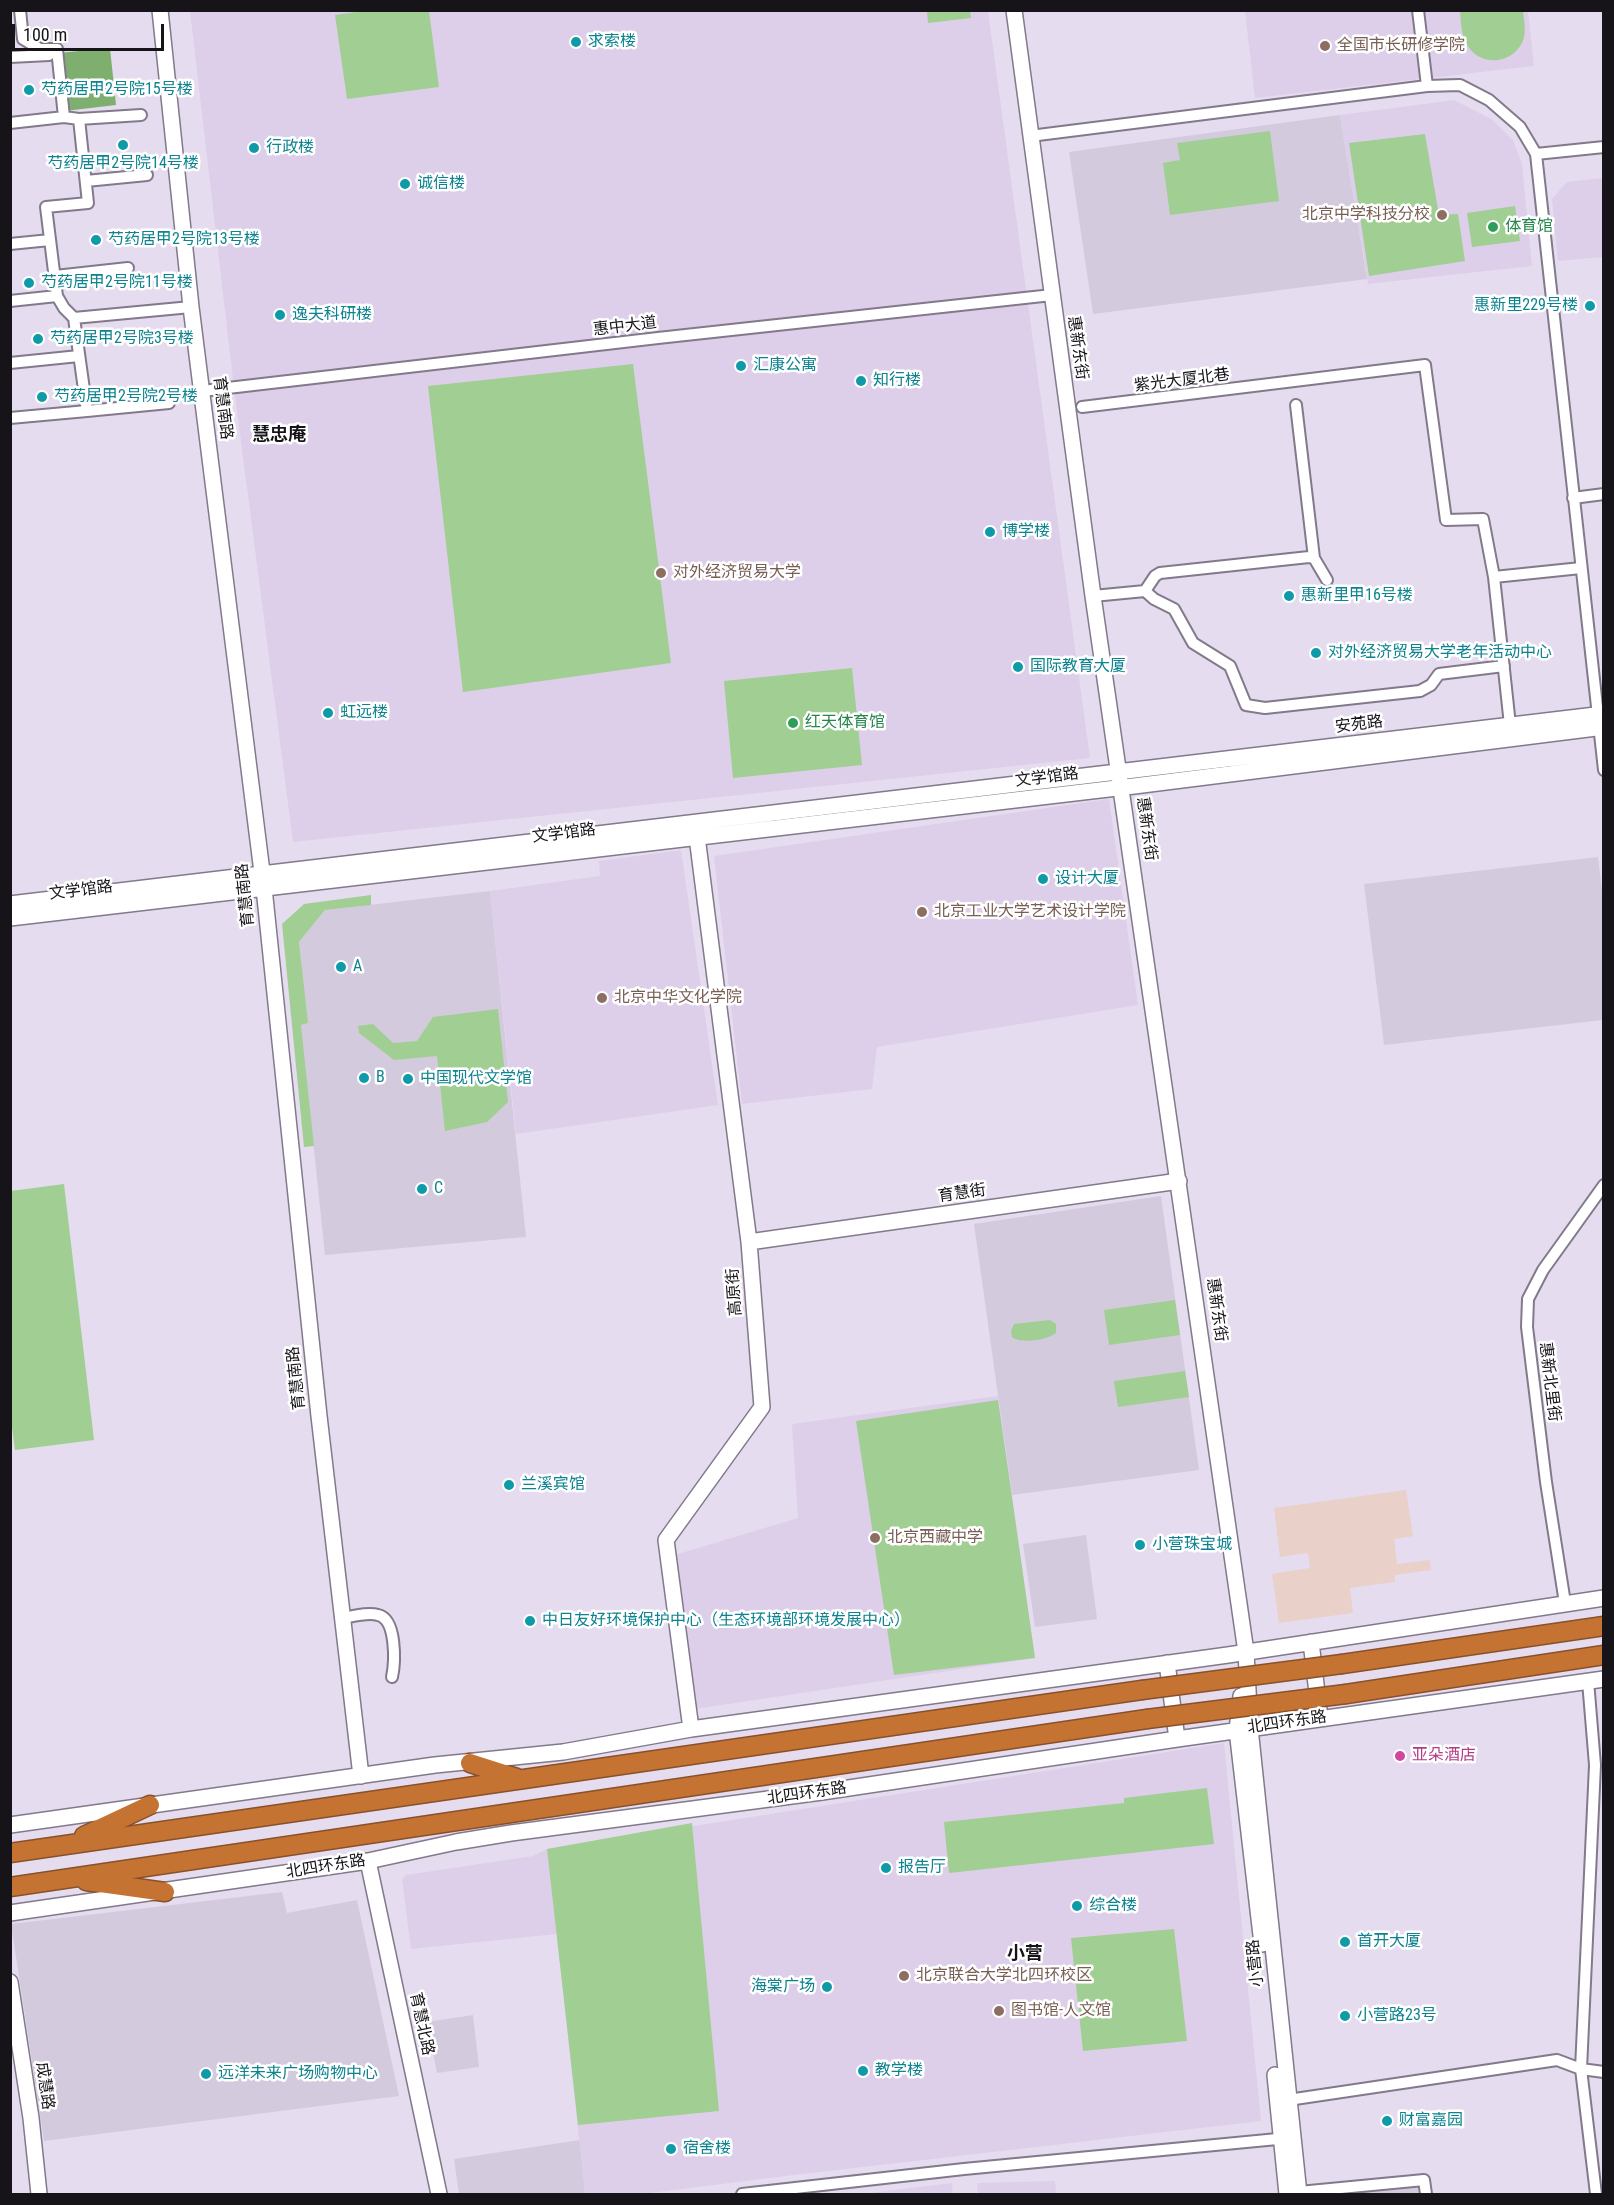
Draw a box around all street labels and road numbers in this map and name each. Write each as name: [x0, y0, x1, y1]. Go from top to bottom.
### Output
street label: 惠中大道: [592, 314, 658, 340]
street label: 惠新东街: [1063, 315, 1091, 381]
street label: 紫光大厦北巷: [1133, 366, 1231, 396]
street label: 育慧南路: [209, 375, 235, 441]
street label: 安苑路: [1334, 713, 1384, 737]
street label: 文学馆路: [1014, 765, 1080, 791]
street label: 惠新东街: [1132, 796, 1160, 862]
street label: 文学馆路: [531, 821, 597, 847]
street label: 育慧南路: [233, 862, 259, 928]
street label: 文学馆路: [48, 878, 114, 904]
street label: 育慧街: [937, 1181, 987, 1207]
street label: 高原街: [724, 1267, 746, 1317]
street label: 惠新东街: [1202, 1277, 1230, 1343]
street label: 惠新北里街: [1535, 1341, 1563, 1423]
street label: 育慧南路: [284, 1345, 310, 1411]
street label: 北四环东路: [1246, 1708, 1328, 1738]
street label: 北四环东路: [766, 1779, 848, 1809]
street label: 北四环东路: [285, 1851, 367, 1883]
street label: 小营路: [1244, 1938, 1268, 1988]
street label: 育慧北路: [405, 1991, 437, 2057]
street label: 成慧路: [31, 2061, 57, 2111]

